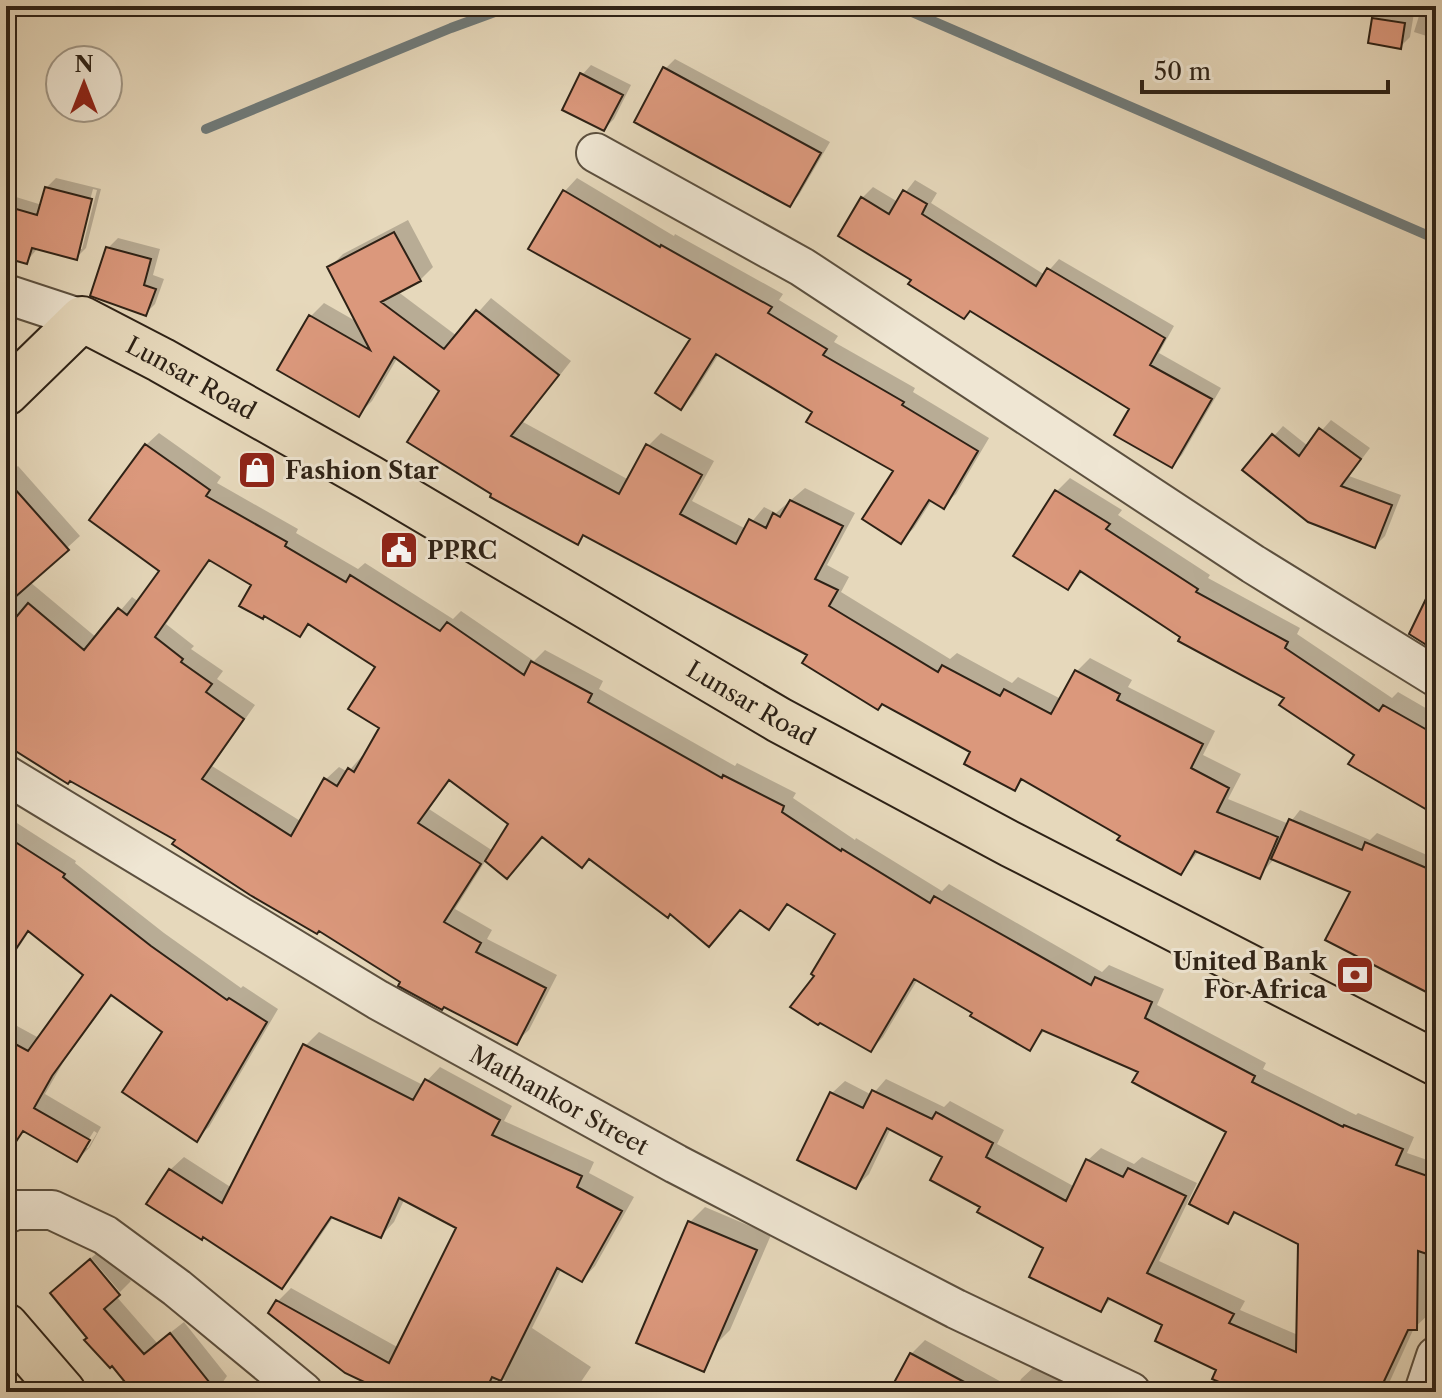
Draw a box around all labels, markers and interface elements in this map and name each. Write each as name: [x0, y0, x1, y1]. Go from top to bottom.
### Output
north arrow: [44, 44, 124, 124]
scale bar: [1142, 44, 1388, 94]
text: N: [74, 51, 94, 78]
text: 50 m: [1154, 57, 1211, 86]
street label: Lunsar Road: [121, 330, 262, 425]
shop icon: Fashion Star: [236, 449, 278, 491]
place label: Fashion Star: [285, 456, 439, 485]
public building icon: PPRC: [378, 529, 420, 571]
place label: PPRC: [427, 536, 497, 565]
street label: Lunsar Road: [682, 654, 821, 752]
place label: United Bank For Africa: [1173, 947, 1328, 1004]
bank icon: United Bank For Africa: [1334, 954, 1376, 996]
street label: Mathankor Street: [465, 1039, 655, 1161]

